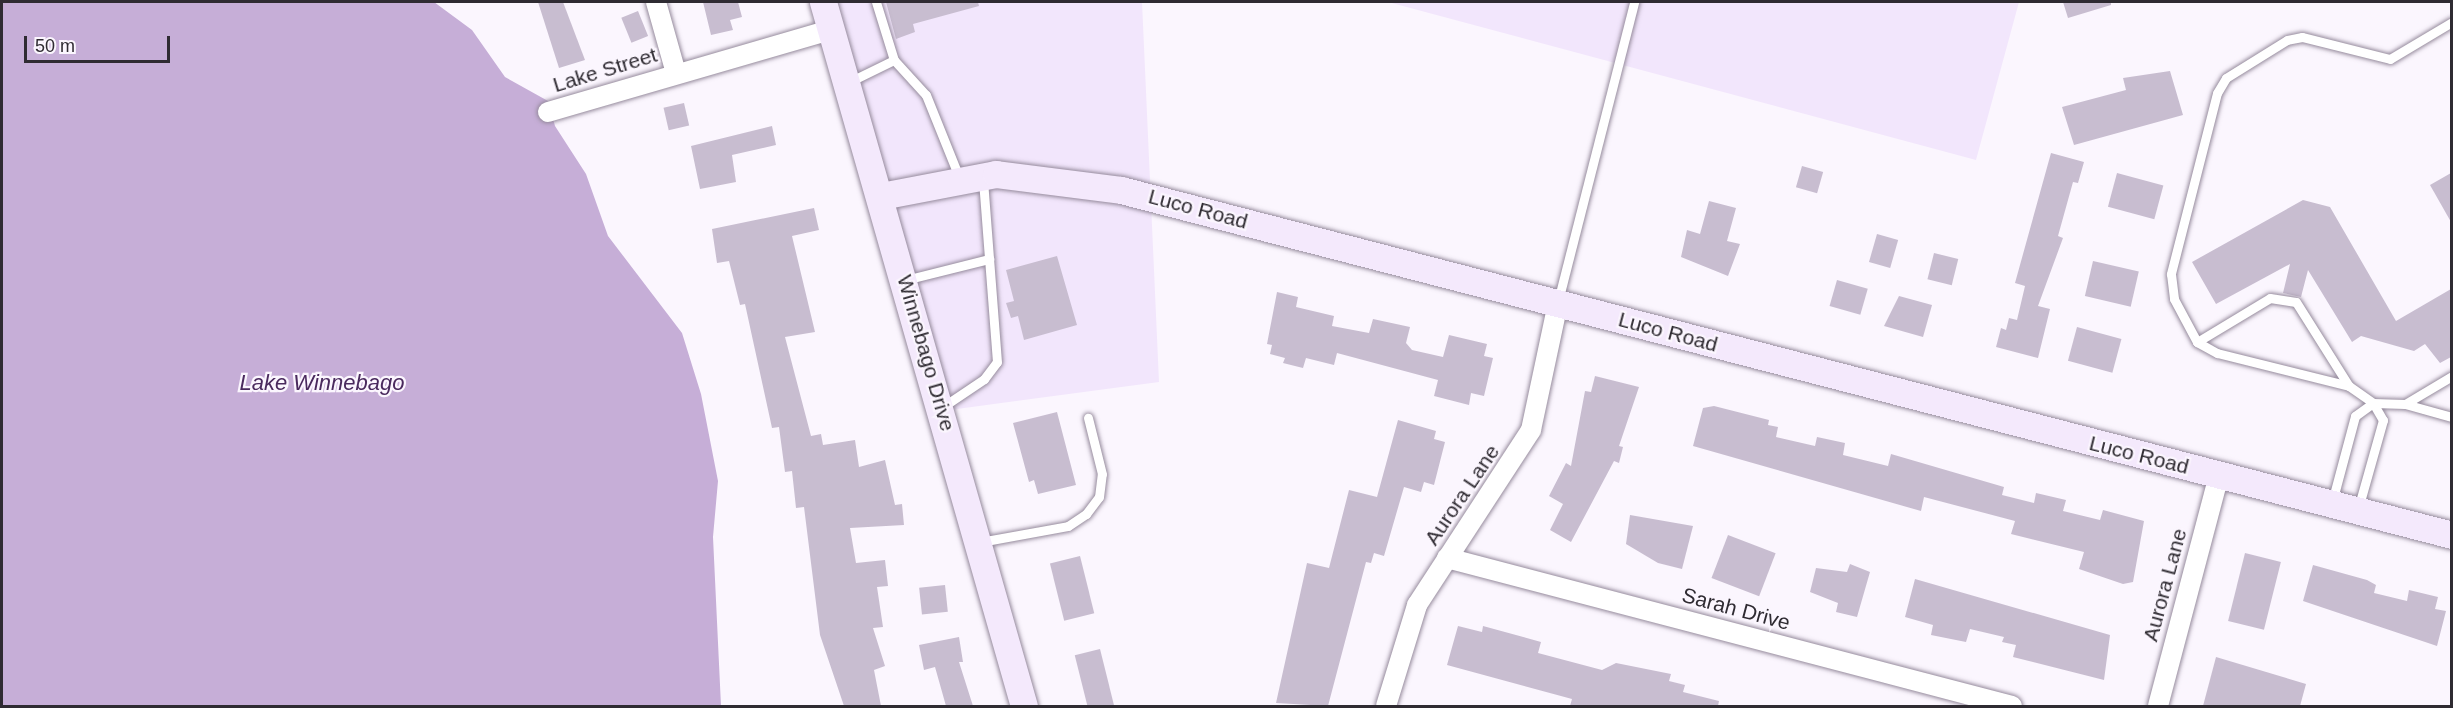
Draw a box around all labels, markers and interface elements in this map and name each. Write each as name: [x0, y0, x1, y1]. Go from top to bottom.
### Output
scale bar: [27, 24, 172, 62]
text: 50 m: [35, 36, 75, 56]
street label: Lake Street: [550, 42, 660, 98]
street label: Luco Road: [1146, 184, 1250, 234]
street label: Winnebago Drive: [892, 272, 960, 434]
street label: Luco Road: [1616, 307, 1720, 357]
water label: Lake Winnebago: [240, 370, 404, 396]
street label: Luco Road: [2087, 430, 2191, 480]
street label: Aurora Lane: [1419, 440, 1505, 550]
street label: Aurora Lane: [2138, 526, 2192, 644]
street label: Sarah Drive: [1679, 582, 1793, 636]

